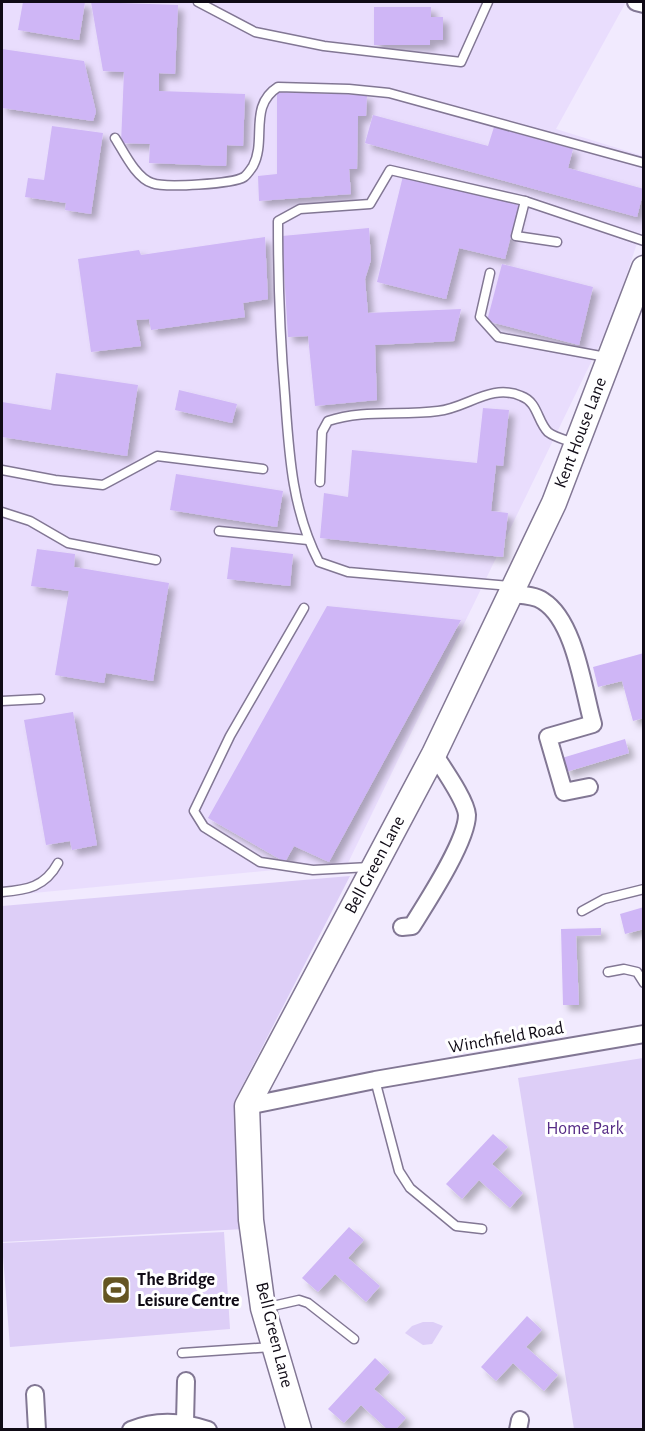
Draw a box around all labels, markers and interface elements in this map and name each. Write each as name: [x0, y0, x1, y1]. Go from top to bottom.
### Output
street label: Kent House Lane: [552, 375, 610, 491]
street label: Bell Green Lane: [342, 813, 408, 917]
street label: Winchfield Road: [447, 1019, 565, 1057]
park label: Home Park: [546, 1120, 624, 1138]
place label: The Bridge Leisure Centre: [137, 1271, 239, 1310]
sports icon: The Bridge Leisure Centre: [100, 1274, 132, 1306]
street label: Bell Green Lane: [252, 1280, 296, 1390]

